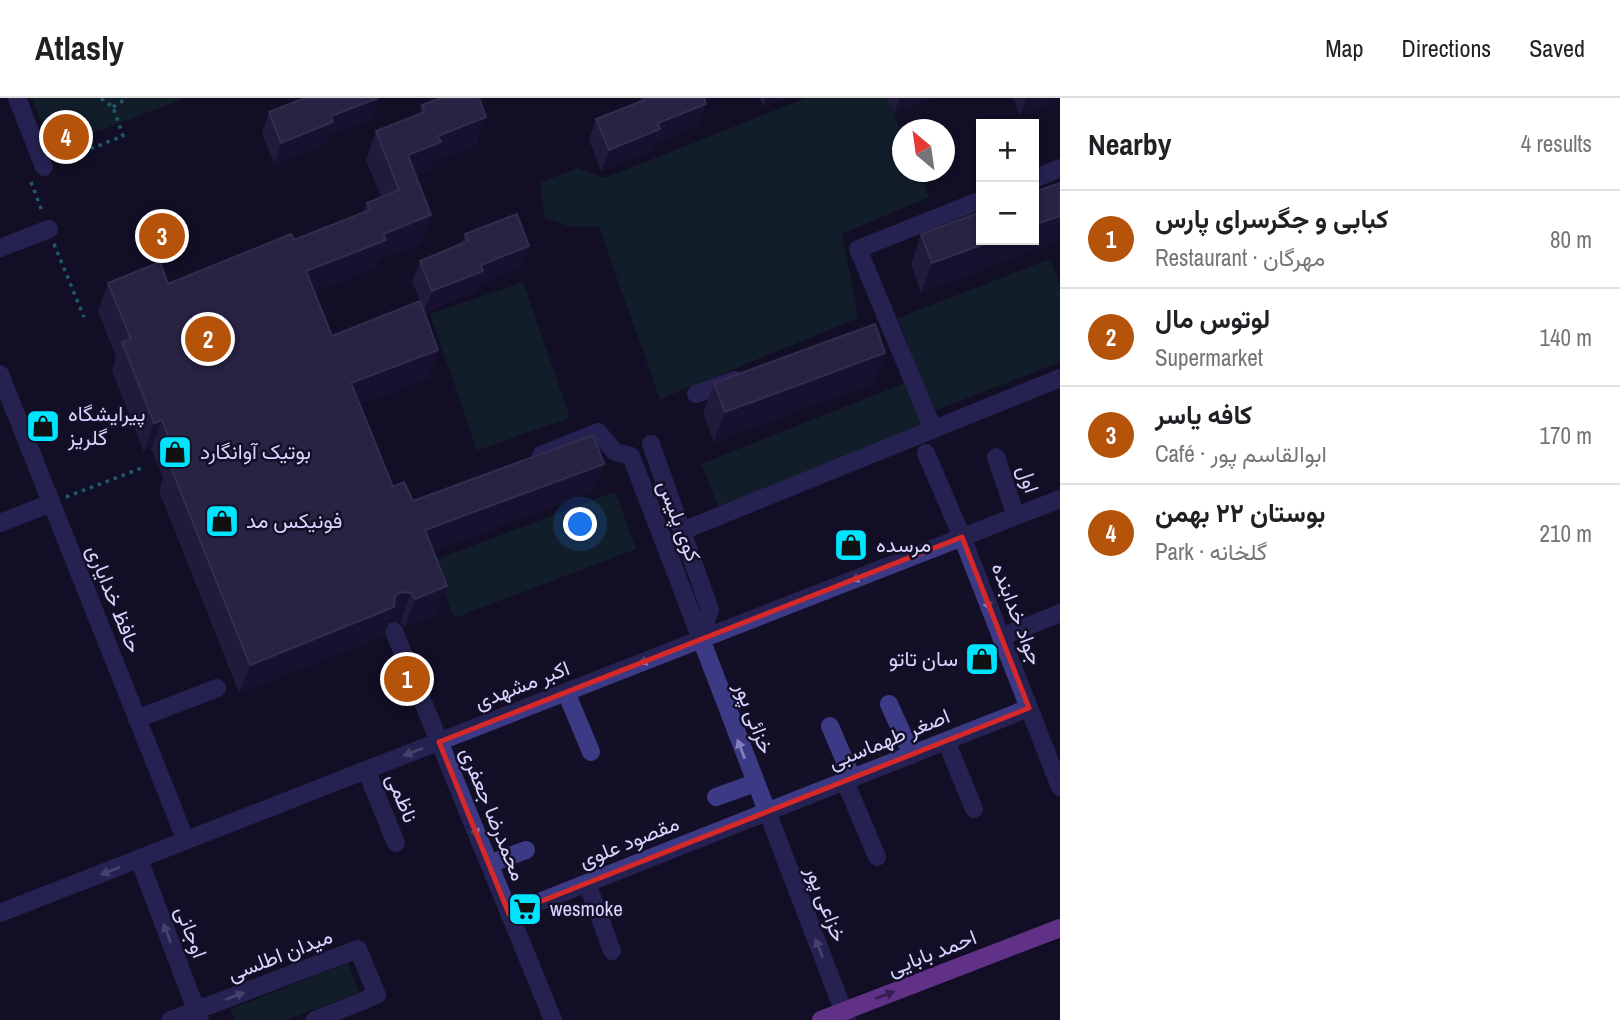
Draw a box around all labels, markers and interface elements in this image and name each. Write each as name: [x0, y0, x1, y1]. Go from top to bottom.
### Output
text: Atlasly: [35, 26, 124, 70]
text: Map: [1325, 32, 1363, 64]
text: Directions: [1401, 32, 1491, 64]
text: Saved: [1529, 32, 1585, 64]
pin: 4: [43, 111, 89, 163]
north arrow: [892, 119, 955, 182]
map controls: [976, 119, 1039, 245]
button: +: [976, 119, 1039, 182]
text: Nearby: [1088, 124, 1171, 164]
text: 4 results: [1521, 128, 1592, 159]
button: −: [976, 182, 1039, 245]
text: کبابی و جگرسرای پارس: [1155, 201, 1388, 236]
pin: 3: [139, 210, 185, 262]
text: 1: [1106, 224, 1116, 255]
text: 80 m: [1550, 224, 1592, 255]
text: Restaurant · مهرگان: [1155, 242, 1325, 273]
text: لوتوس مال: [1155, 301, 1270, 336]
pin: 2: [185, 313, 231, 365]
text: 2: [1106, 322, 1116, 353]
text: 140 m: [1540, 322, 1592, 353]
text: Supermarket: [1155, 342, 1263, 373]
text: کافه یاسر: [1155, 397, 1252, 432]
place label: پیرایشگاه گلریز: [67, 399, 145, 452]
shop icon: پیرایشگاه گلریز: [24, 407, 62, 445]
text: 3: [1106, 420, 1116, 451]
text: 170 m: [1540, 420, 1592, 451]
shop icon: بوتیک آوانگارد: [156, 433, 194, 471]
place label: بوتیک آوانگارد: [200, 437, 311, 466]
text: Café · ابوالقاسم پور: [1155, 438, 1327, 469]
street label: اول: [1010, 461, 1047, 497]
street label: کوی پلیس: [651, 476, 708, 566]
text: بوستان ۲۲ بهمن: [1155, 495, 1326, 530]
shop icon: فونیکس مد: [203, 502, 241, 540]
place label: فونیکس مد: [246, 506, 342, 535]
your location: [563, 507, 597, 541]
text: 4: [1106, 518, 1116, 549]
text: 210 m: [1540, 518, 1592, 549]
shop icon: مرسده: [832, 526, 870, 564]
place label: مرسده: [876, 530, 931, 559]
text: Park · گلخانه: [1155, 536, 1267, 567]
street label: حافظ خدایاری: [80, 540, 149, 657]
street label: جواد خدابنده: [985, 558, 1050, 669]
one-way arrow: [849, 572, 870, 583]
one-way arrow: [982, 590, 993, 611]
shop icon: سان تاتو: [963, 640, 1001, 678]
place label: سان تاتو: [889, 644, 958, 673]
pin: 1: [384, 653, 430, 705]
street label: اکبر مشهدی: [470, 653, 574, 716]
one-way arrow: [637, 655, 658, 666]
street label: خزائی پور: [727, 677, 781, 758]
street label: اصغر طهماسبی: [824, 701, 954, 776]
one-way arrow: [736, 738, 747, 759]
street label: محمدرضا جعفری: [454, 743, 533, 885]
one-way arrow: [403, 747, 424, 758]
street label: ناظمی: [379, 769, 425, 827]
street label: مقصود علوی: [574, 808, 683, 875]
one-way arrow: [469, 817, 480, 838]
street label: خزاعی پور: [798, 861, 854, 946]
one-way arrow: [99, 865, 120, 876]
supermarket icon: wesmoke: [506, 890, 544, 928]
place label: wesmoke: [550, 894, 623, 923]
street label: اوجانی: [168, 902, 215, 962]
street label: میدان اطلسی: [223, 921, 337, 988]
street label: احمد بابایی: [883, 922, 981, 983]
one-way arrow: [162, 923, 173, 944]
one-way arrow: [813, 937, 824, 958]
one-way arrow: [224, 990, 245, 1001]
one-way arrow: [875, 990, 896, 1001]

